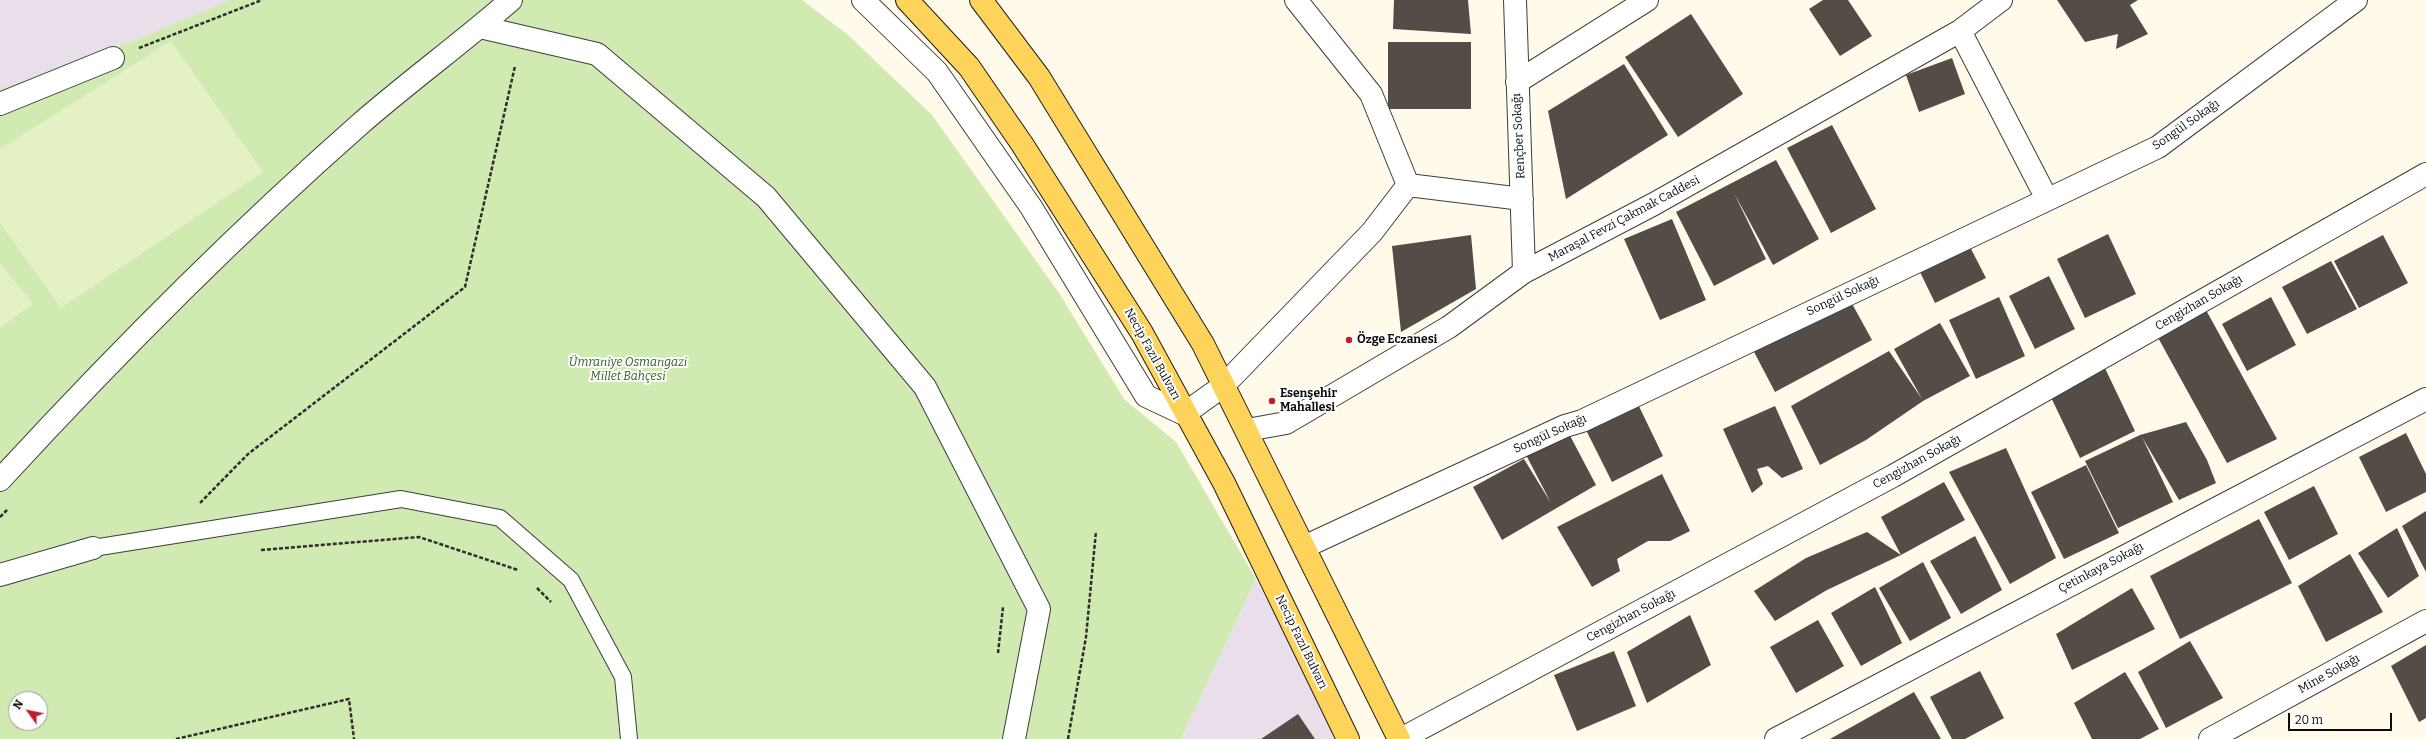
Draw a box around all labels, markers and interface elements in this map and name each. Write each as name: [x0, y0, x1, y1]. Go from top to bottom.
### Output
street label: Rençber Sokağı: [1510, 93, 1528, 179]
street label: Songül Sokağı: [2150, 97, 2222, 153]
street label: Maraşal Fevzi Çakmak Caddesi: [1546, 173, 1702, 265]
street label: Cengizhan Sokağı: [2153, 272, 2245, 334]
street label: Songül Sokağı: [1804, 273, 1882, 319]
street label: Necip Fazıl Bulvarı: [1121, 306, 1183, 402]
place label: Özge Eczanesi: [1357, 333, 1437, 347]
marker: Özge Eczanesi: [1344, 335, 1354, 345]
park label: Ümraniye Osmangazi Millet Bahçesi: [569, 356, 687, 384]
place label: Esenşehir Mahallesi: [1280, 387, 1337, 415]
marker: Esenşehir Mahallesi: [1267, 396, 1277, 406]
street label: Songül Sokağı: [1511, 411, 1589, 457]
street label: Cengizhan Sokağı: [1870, 432, 1964, 492]
street label: Çetinkaya Sokağı: [2056, 540, 2146, 596]
street label: Cengizhan Sokağı: [1584, 587, 1678, 645]
street label: Necip Fazıl Bulvarı: [1272, 593, 1330, 691]
street label: Mine Sokağı: [2296, 651, 2362, 697]
north arrow: [8, 691, 48, 731]
text: N: [11, 698, 26, 712]
scale bar: [2290, 705, 2394, 731]
text: 20 m: [2295, 713, 2323, 727]

